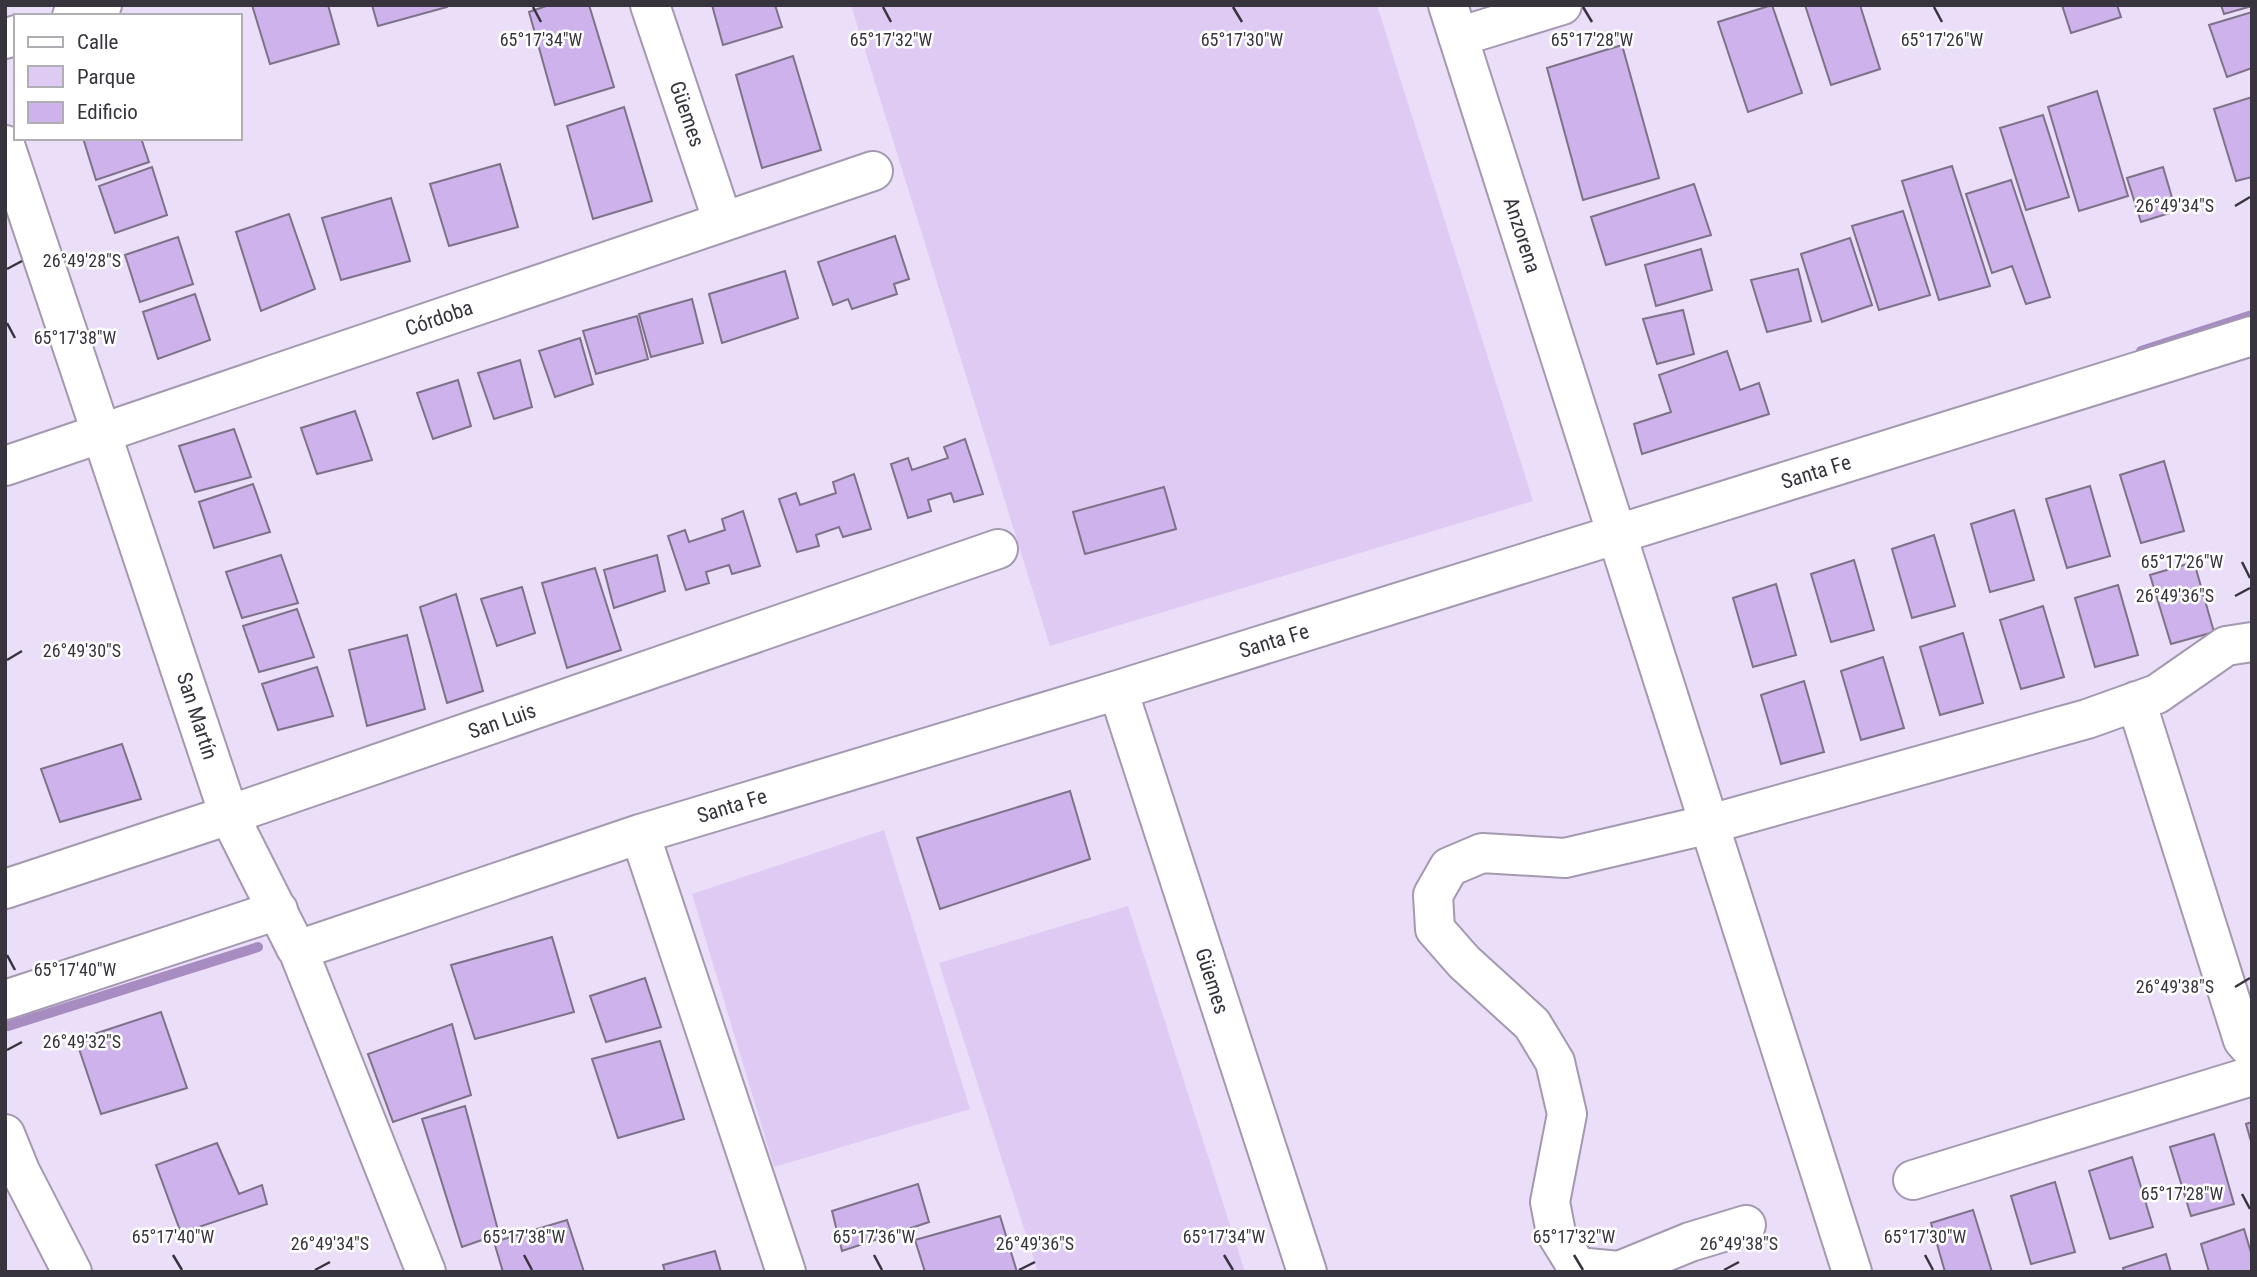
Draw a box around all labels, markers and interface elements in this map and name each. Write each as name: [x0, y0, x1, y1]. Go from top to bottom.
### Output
legend: [14, 14, 242, 140]
text: 65°17'34"W: [500, 29, 583, 50]
text: 65°17'32"W: [850, 29, 933, 50]
text: 65°17'30"W: [1201, 29, 1284, 50]
text: 65°17'28"W: [1551, 29, 1634, 50]
text: 65°17'26"W: [1901, 29, 1984, 50]
text: Calle: [77, 30, 119, 54]
text: Parque: [77, 65, 135, 89]
street label: Güemes: [665, 78, 709, 150]
text: Edificio: [77, 100, 138, 124]
street label: Anzorena: [1499, 194, 1545, 276]
text: 26°49'34"S: [2136, 195, 2214, 216]
text: 26°49'28"S: [43, 250, 121, 271]
street label: Córdoba: [402, 295, 476, 341]
text: 65°17'38"W: [34, 327, 117, 348]
street label: Santa Fe: [1778, 450, 1854, 494]
text: 65°17'26"W: [2141, 551, 2224, 572]
text: 26°49'36"S: [2136, 585, 2214, 606]
street label: Santa Fe: [1236, 619, 1312, 663]
text: 26°49'30"S: [43, 640, 121, 661]
street label: San Martín: [172, 669, 222, 763]
street label: San Luis: [465, 698, 539, 744]
street label: Santa Fe: [694, 784, 770, 828]
street label: Güemes: [1190, 945, 1234, 1017]
text: 65°17'40"W: [34, 959, 117, 980]
text: 26°49'38"S: [2136, 976, 2214, 997]
text: 26°49'32"S: [43, 1031, 121, 1052]
text: 65°17'28"W: [2141, 1183, 2224, 1204]
text: 65°17'40"W: [132, 1226, 215, 1247]
text: 65°17'38"W: [483, 1226, 566, 1247]
text: 65°17'36"W: [833, 1226, 916, 1247]
text: 65°17'34"W: [1183, 1226, 1266, 1247]
text: 65°17'32"W: [1533, 1226, 1616, 1247]
text: 65°17'30"W: [1884, 1226, 1967, 1247]
text: 26°49'34"S: [291, 1233, 369, 1254]
text: 26°49'36"S: [996, 1233, 1074, 1254]
text: 26°49'38"S: [1700, 1233, 1778, 1254]

